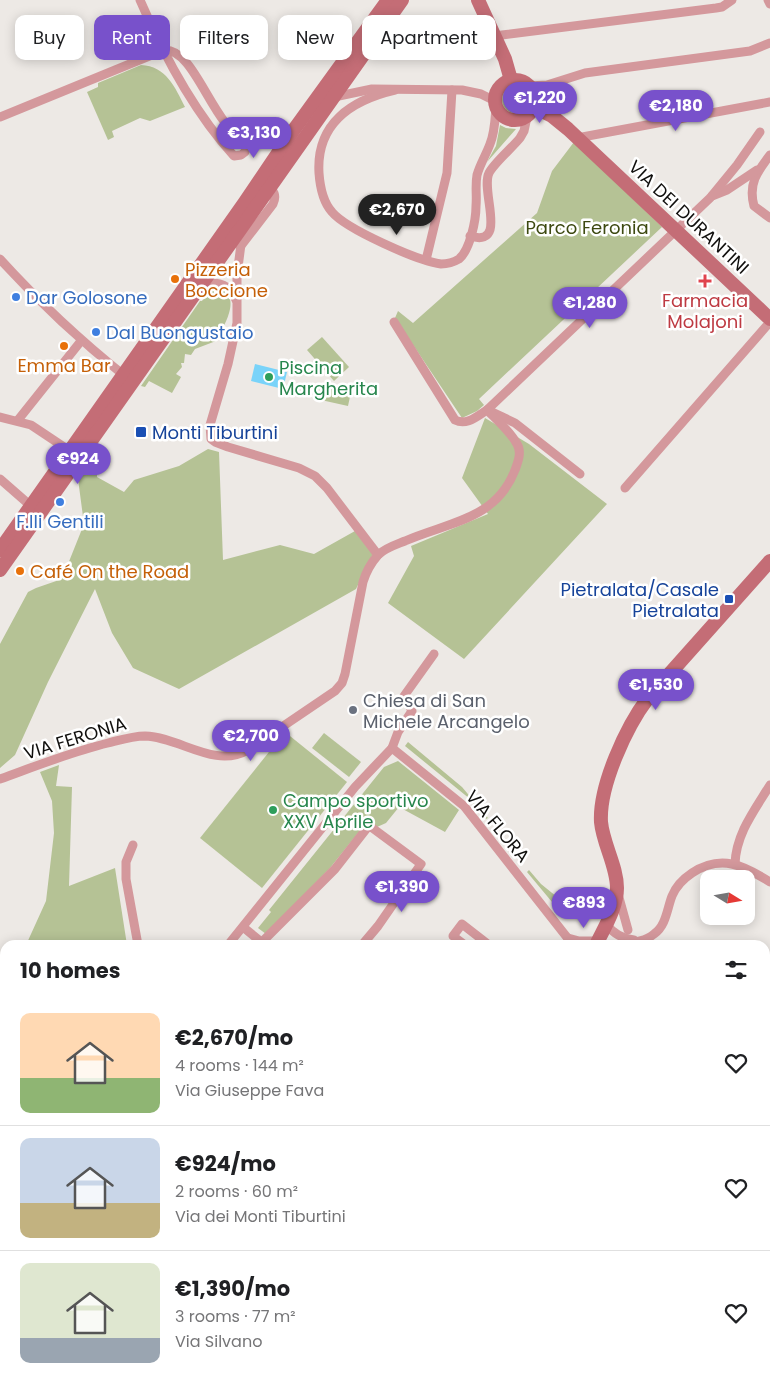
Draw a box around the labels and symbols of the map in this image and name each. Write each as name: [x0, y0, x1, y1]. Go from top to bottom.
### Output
pin: €1,220: [499, 82, 581, 124]
pin: €2,180: [635, 90, 717, 132]
pin: €3,130: [213, 116, 295, 159]
street label: VIA DEI DURANTINI: [623, 154, 755, 280]
pin: €2,670: [356, 194, 438, 236]
park label: Parco Feronia: [525, 215, 649, 240]
place label: Pizzeria Boccione: [185, 257, 268, 303]
marker: Pizzeria Boccione: [169, 273, 181, 285]
marker: Farmacia Molajoni: [699, 275, 711, 287]
place label: Dar Golosone: [26, 285, 147, 310]
pin: €1,280: [549, 286, 631, 329]
place label: Farmacia Molajoni: [662, 288, 748, 334]
marker: Dar Golosone: [10, 291, 22, 303]
place label: Dal Buongustaio: [106, 320, 253, 345]
marker: Dal Buongustaio: [90, 326, 102, 338]
marker: Emma Bar: [58, 340, 70, 352]
place label: Emma Bar: [17, 353, 111, 378]
place label: Piscina Margherita: [279, 355, 378, 401]
marker: Piscina Margherita: [263, 371, 275, 383]
place label: Monti Tiburtini: [152, 420, 278, 445]
marker: Monti Tiburtini: [134, 425, 148, 439]
pin: €924: [48, 442, 108, 485]
marker: F.lli Gentili: [54, 496, 66, 508]
place label: F.lli Gentili: [16, 509, 104, 534]
place label: Café On the Road: [30, 559, 189, 584]
marker: Café On the Road: [14, 565, 26, 577]
place label: Pietralata/Casale Pietralata: [560, 577, 719, 623]
marker: Pietralata/Casale Pietralata: [723, 593, 735, 605]
pin: €1,530: [615, 668, 697, 711]
place label: Chiesa di San Michele Arcangelo: [363, 688, 530, 734]
marker: Chiesa di San Michele Arcangelo: [347, 704, 359, 716]
street label: VIA FERONIA: [21, 711, 129, 765]
pin: €2,700: [210, 720, 292, 762]
street label: VIA FLORA: [460, 784, 536, 868]
place label: Campo sportivo XXV Aprile: [283, 788, 429, 834]
marker: Campo sportivo XXV Aprile: [267, 804, 279, 816]
pin: €1,390: [361, 870, 443, 913]
north arrow: [700, 870, 755, 925]
pin: €893: [554, 886, 614, 929]

